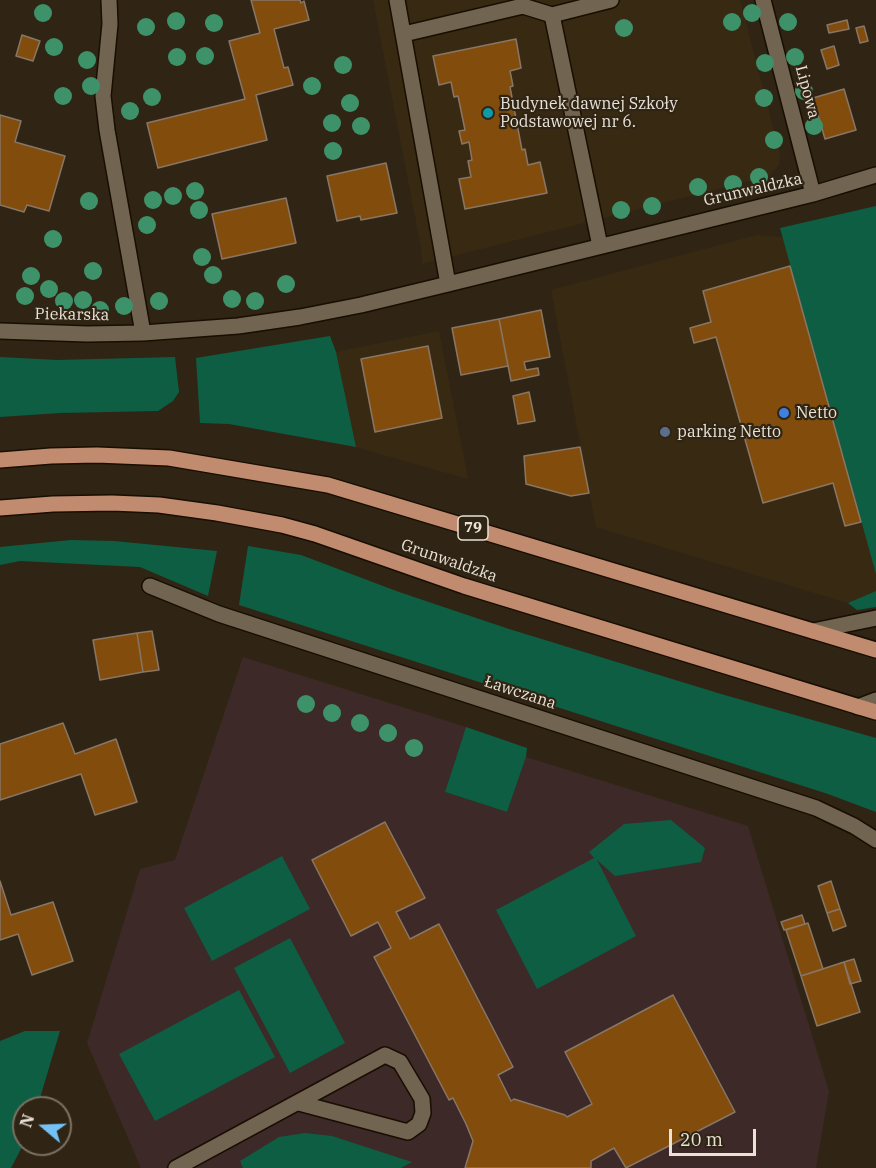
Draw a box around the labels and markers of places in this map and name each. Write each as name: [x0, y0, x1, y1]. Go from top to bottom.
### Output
place label: Budynek dawnej Szkoły Podstawowej nr 6.: [500, 94, 678, 132]
marker: Budynek dawnej Szkoły Podstawowej nr 6.: [481, 106, 495, 120]
place label: Netto: [796, 403, 837, 423]
marker: Netto: [777, 406, 791, 420]
place label: parking Netto: [677, 422, 781, 442]
marker: parking Netto: [658, 425, 672, 439]

